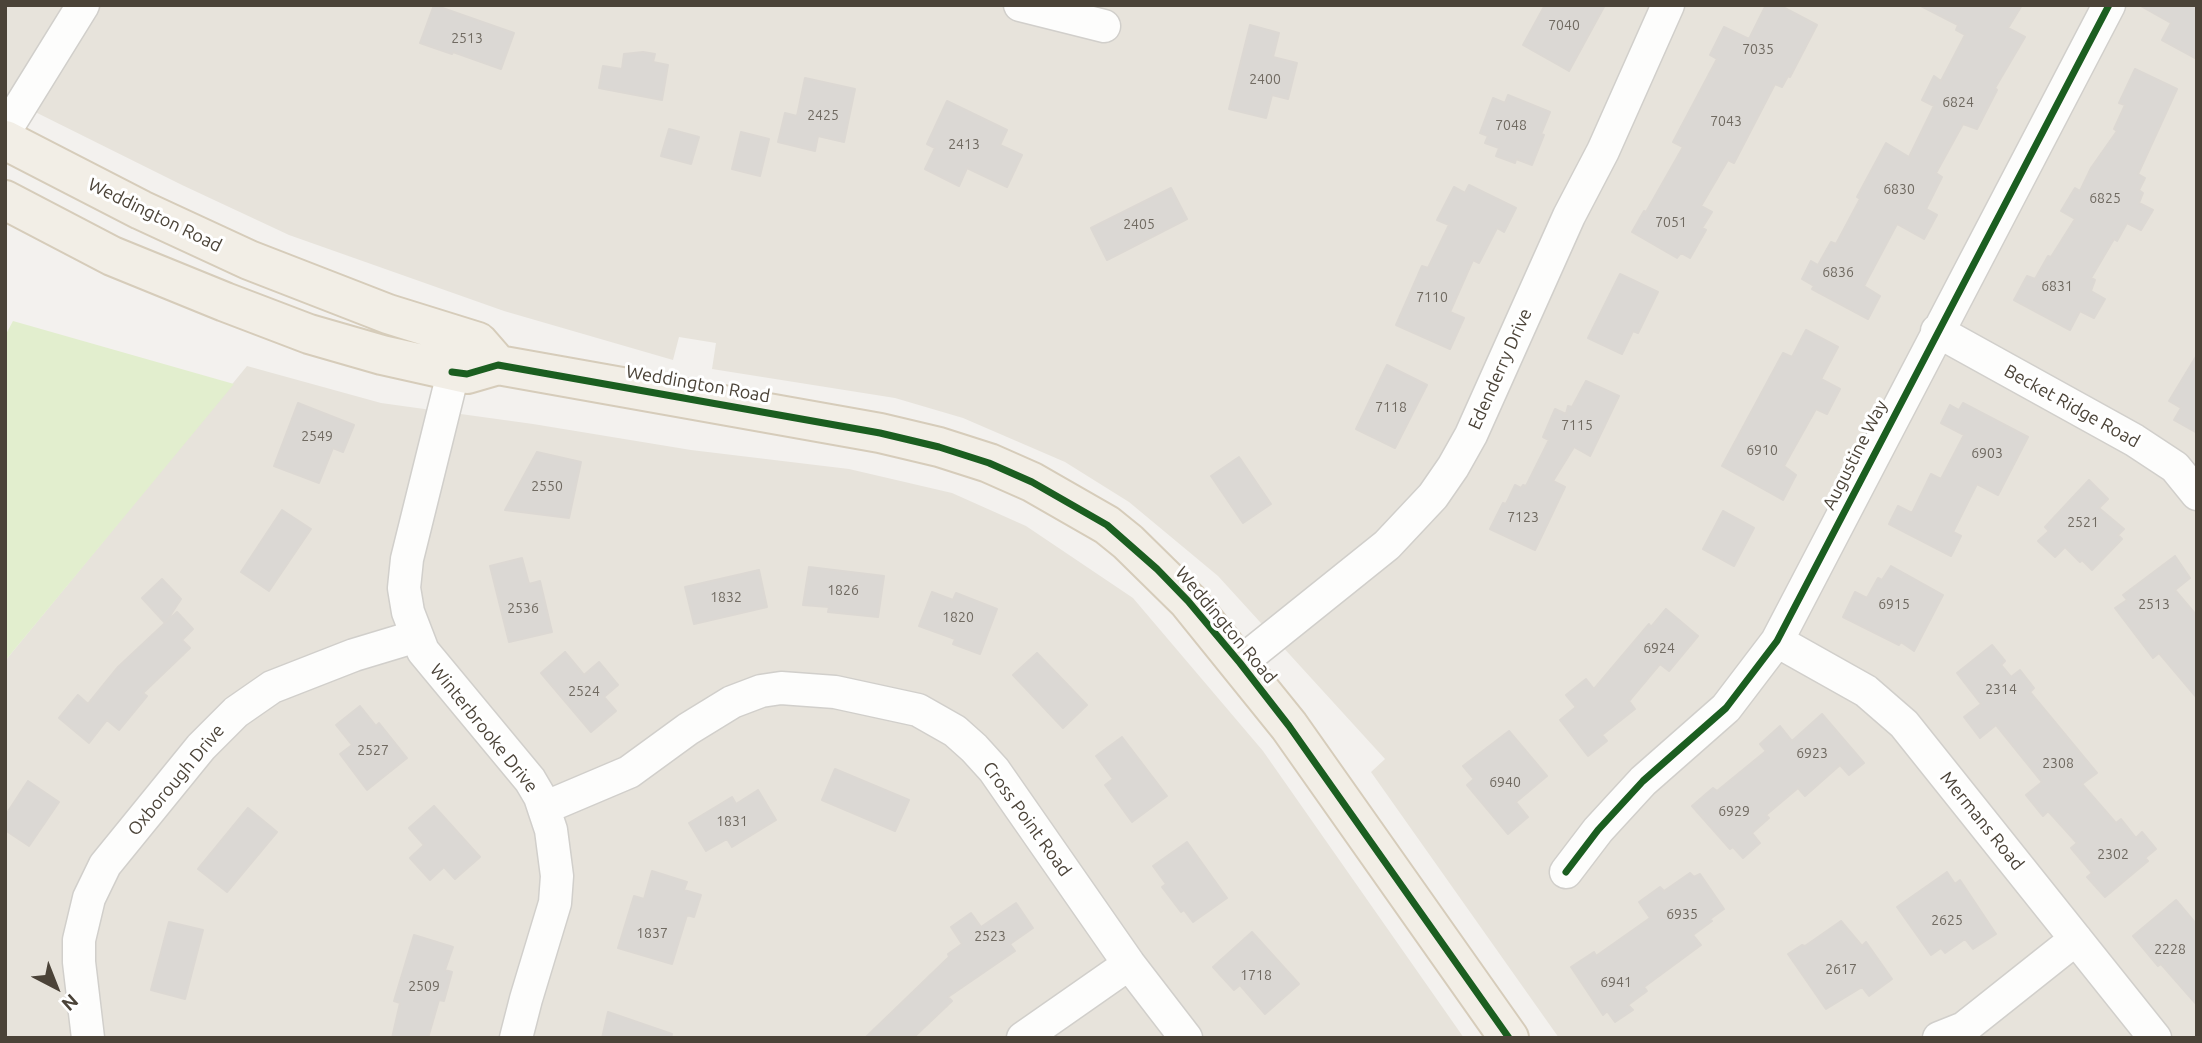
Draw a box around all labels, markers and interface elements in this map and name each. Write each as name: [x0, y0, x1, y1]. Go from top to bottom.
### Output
house number: 7040: [1548, 17, 1580, 33]
house number: 2513: [451, 30, 483, 46]
house number: 7035: [1742, 41, 1774, 57]
house number: 2400: [1249, 71, 1281, 87]
house number: 6824: [1942, 94, 1974, 110]
house number: 2425: [807, 107, 839, 123]
house number: 7043: [1710, 113, 1742, 129]
house number: 7048: [1495, 117, 1527, 133]
house number: 2413: [948, 136, 980, 152]
street label: Weddington Road: [85, 173, 225, 257]
house number: 6830: [1883, 181, 1915, 197]
house number: 6825: [2089, 190, 2121, 206]
house number: 7051: [1655, 214, 1687, 230]
house number: 2405: [1123, 216, 1155, 232]
house number: 6836: [1822, 264, 1854, 280]
house number: 6831: [2041, 278, 2073, 294]
house number: 7110: [1416, 289, 1448, 305]
street label: Edenderry Drive: [1464, 305, 1536, 433]
street label: Becket Ridge Road: [2000, 360, 2144, 452]
street label: Weddington Road: [624, 361, 772, 407]
street label: Augustine Way: [1818, 396, 1892, 514]
house number: 7118: [1375, 399, 1407, 415]
house number: 7115: [1561, 417, 1593, 433]
house number: 2549: [301, 428, 333, 444]
house number: 6910: [1746, 442, 1778, 458]
house number: 6903: [1971, 445, 2003, 461]
house number: 2550: [531, 478, 563, 494]
house number: 7123: [1507, 509, 1539, 525]
house number: 2521: [2067, 514, 2099, 530]
street label: Weddington Road: [1171, 562, 1281, 688]
house number: 1826: [827, 582, 859, 598]
house number: 1832: [710, 589, 742, 605]
house number: 6915: [1878, 596, 1910, 612]
house number: 2513: [2138, 596, 2170, 612]
house number: 2536: [507, 600, 539, 616]
house number: 1820: [942, 609, 974, 625]
house number: 6924: [1643, 640, 1675, 656]
street label: Winterbrooke Drive: [425, 659, 543, 797]
house number: 2314: [1985, 681, 2017, 697]
house number: 2524: [568, 683, 600, 699]
street label: Oxborough Drive: [123, 720, 229, 840]
house number: 2527: [357, 742, 389, 758]
house number: 6923: [1796, 745, 1828, 761]
house number: 2308: [2042, 755, 2074, 771]
street label: Cross Point Road: [978, 757, 1076, 881]
street label: Mermans Road: [1936, 767, 2028, 875]
house number: 6940: [1489, 774, 1521, 790]
house number: 6929: [1718, 803, 1750, 819]
house number: 1831: [716, 813, 748, 829]
house number: 2302: [2097, 846, 2129, 862]
house number: 6935: [1666, 906, 1698, 922]
house number: 2625: [1931, 912, 1963, 928]
house number: 1837: [636, 925, 668, 941]
house number: 2523: [974, 928, 1006, 944]
house number: 2228: [2154, 941, 2186, 957]
north arrow: [21, 952, 91, 1022]
house number: 2617: [1825, 961, 1857, 977]
house number: 1718: [1240, 967, 1272, 983]
house number: 6941: [1600, 974, 1632, 990]
house number: 2509: [408, 978, 440, 994]
text: N: [57, 990, 83, 1016]

